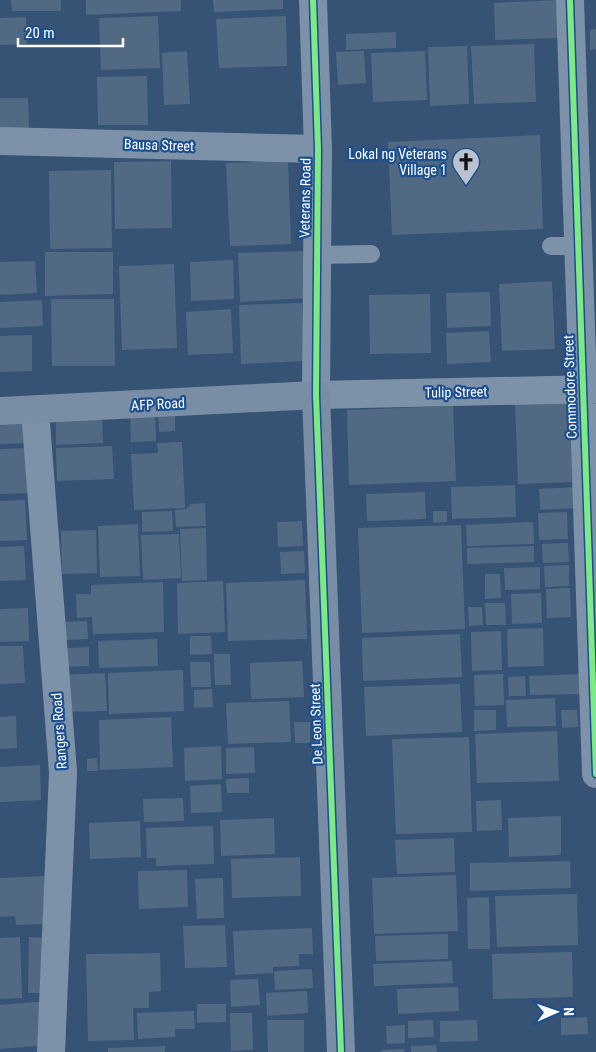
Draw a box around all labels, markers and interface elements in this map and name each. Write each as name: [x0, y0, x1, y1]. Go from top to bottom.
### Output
scale bar: [18, 15, 122, 47]
text: 20 m: [25, 24, 55, 42]
street label: Bausa Street: [124, 136, 194, 154]
place label: Lokal ng Veterans Village 1: [348, 146, 447, 178]
church icon: Lokal ng Veterans Village 1: [451, 147, 481, 186]
street label: Veterans Road: [296, 158, 314, 238]
street label: Commodore Street: [560, 335, 580, 439]
street label: Tulip Street: [424, 383, 488, 401]
street label: AFP Road: [131, 395, 185, 413]
street label: De Leon Street: [307, 683, 325, 765]
street label: Rangers Road: [48, 692, 70, 770]
north arrow: [531, 987, 581, 1037]
text: N: [561, 1007, 577, 1016]

